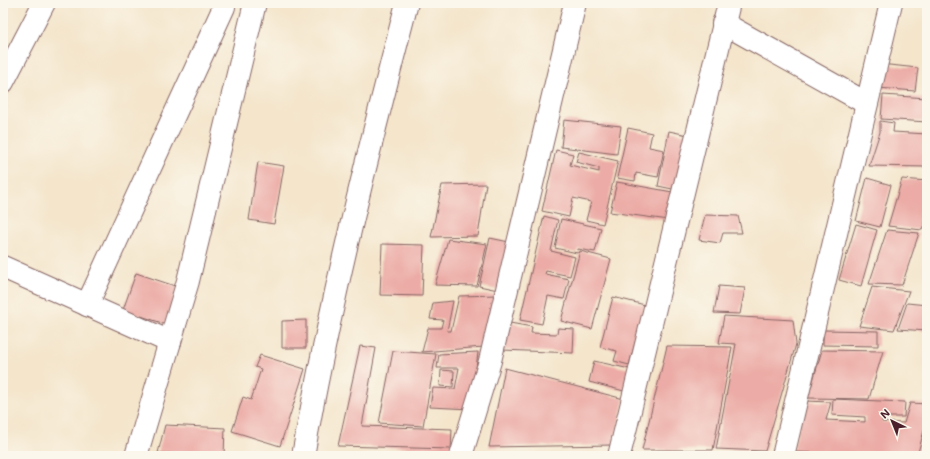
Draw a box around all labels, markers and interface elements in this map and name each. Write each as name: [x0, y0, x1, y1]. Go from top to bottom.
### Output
north arrow: [872, 401, 912, 441]
text: N: [877, 405, 893, 422]

